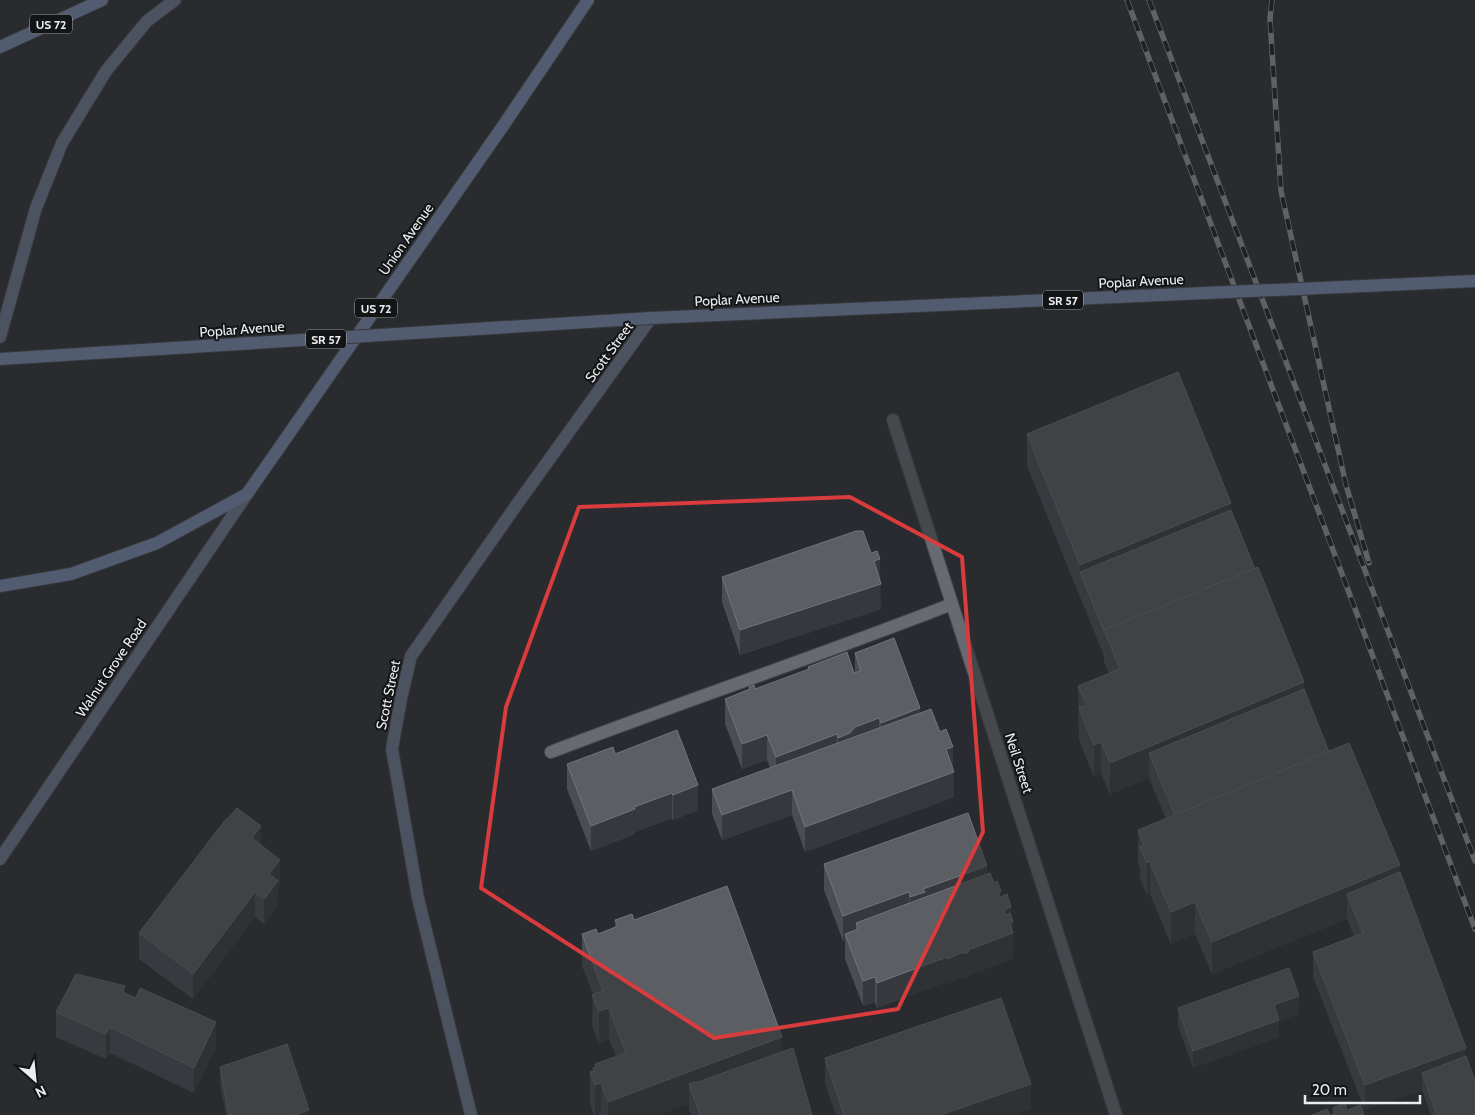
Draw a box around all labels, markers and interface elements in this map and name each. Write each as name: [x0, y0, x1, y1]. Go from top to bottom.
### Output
road number: US 72: [30, 14, 72, 34]
street label: Union Avenue: [375, 200, 437, 278]
street label: Poplar Avenue: [1098, 270, 1184, 292]
street label: Poplar Avenue: [694, 288, 780, 310]
road number: SR 57: [1043, 290, 1083, 310]
road number: US 72: [355, 298, 397, 318]
street label: Poplar Avenue: [199, 317, 285, 341]
street label: Scott Street: [581, 318, 637, 386]
road number: SR 57: [306, 329, 346, 348]
street label: Walnut Grove Road: [72, 616, 150, 720]
street label: Scott Street: [372, 658, 404, 731]
street label: Neil Street: [1001, 731, 1037, 796]
north arrow: [10, 1055, 60, 1105]
scale bar: [1305, 1072, 1420, 1104]
text: N: [32, 1081, 49, 1102]
text: 20 m: [1312, 1081, 1347, 1099]

